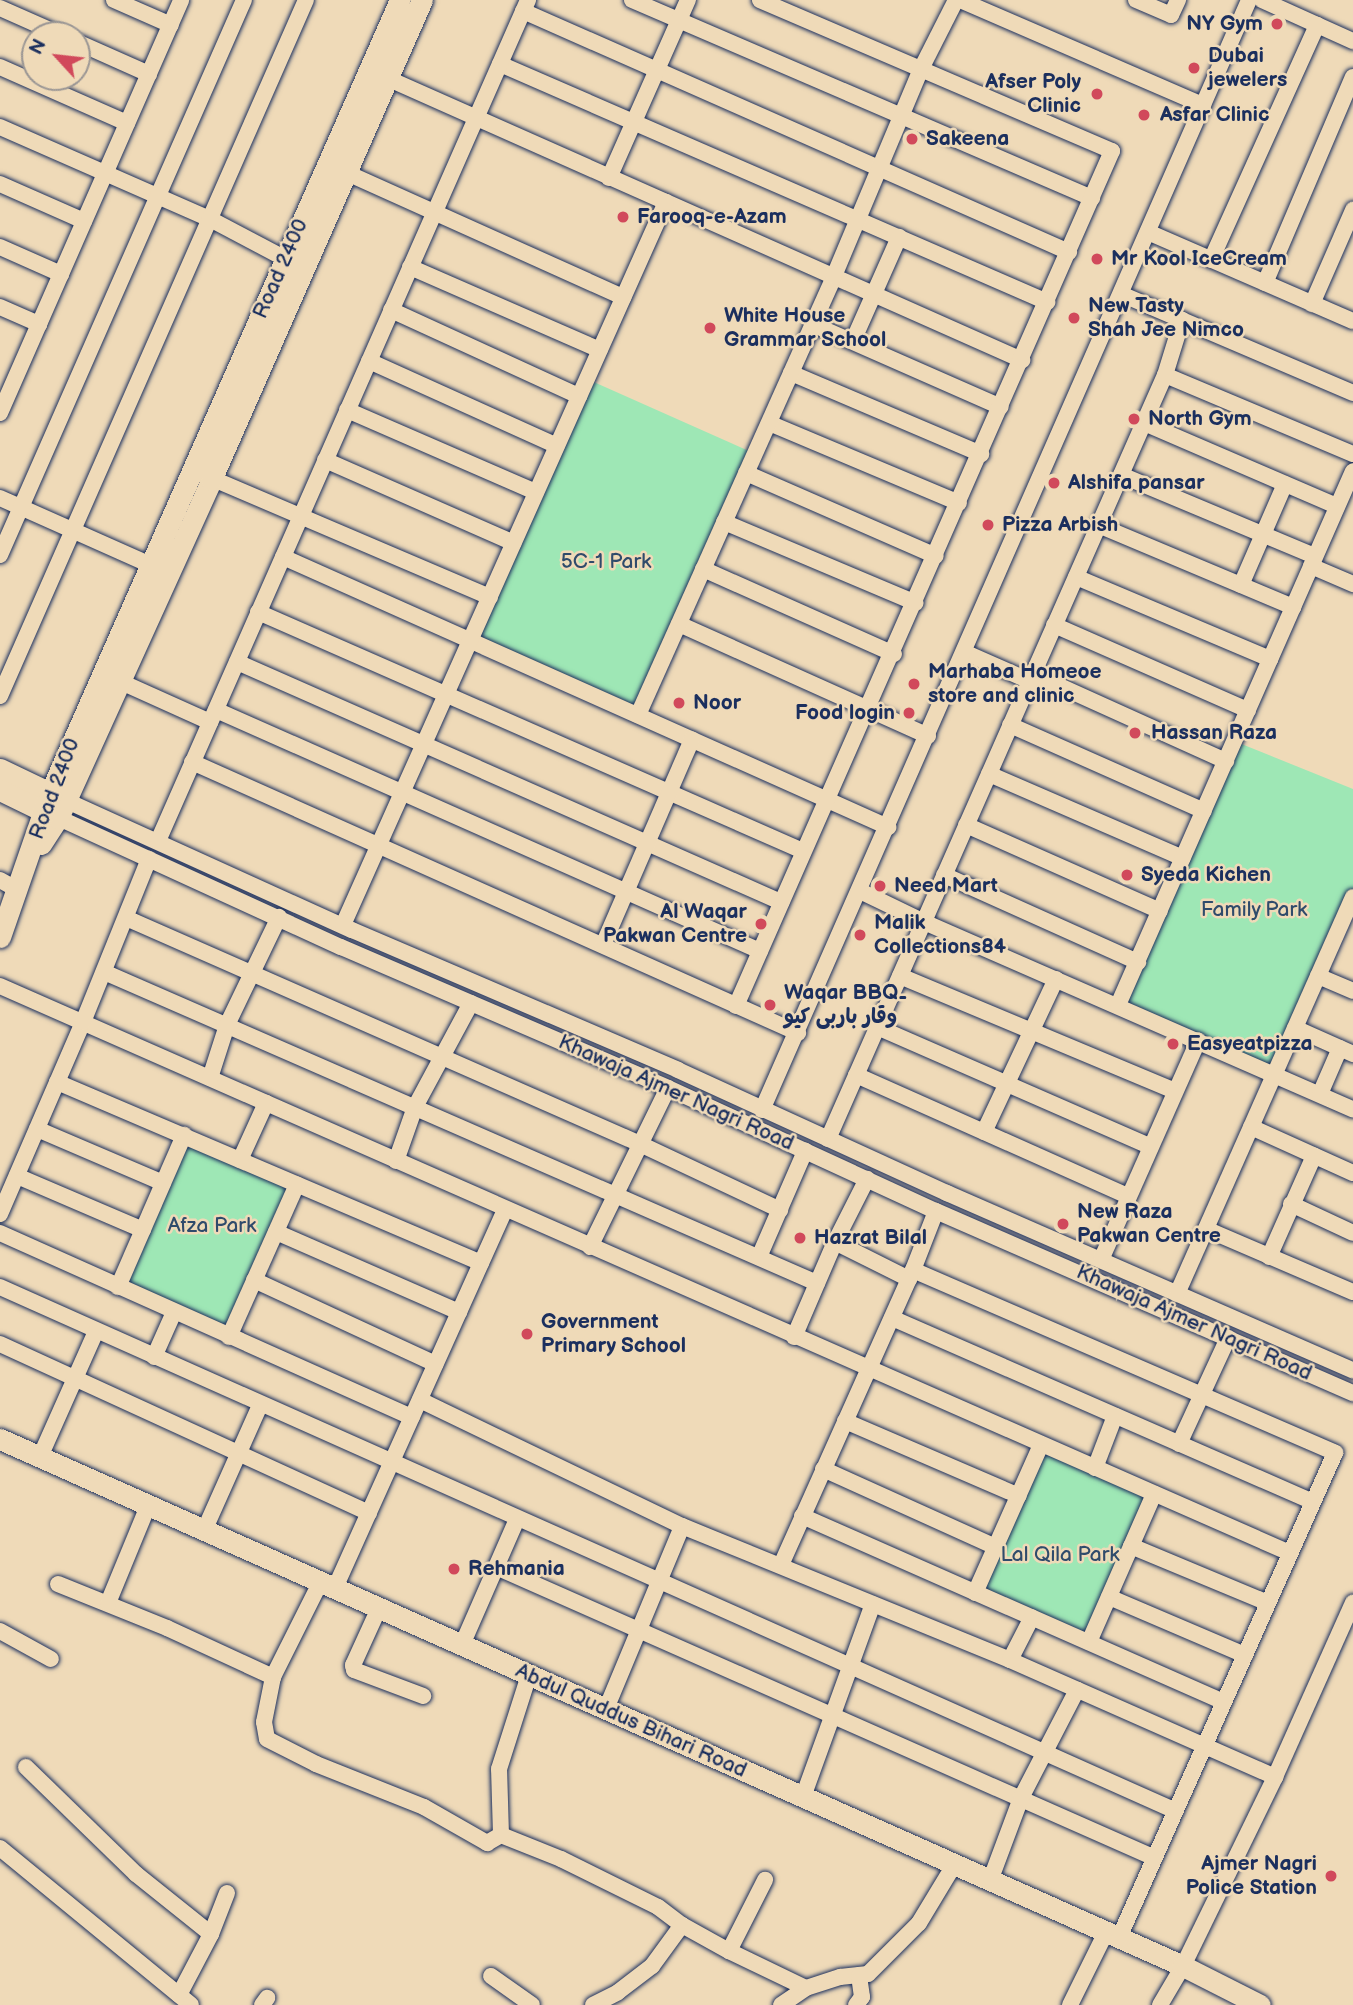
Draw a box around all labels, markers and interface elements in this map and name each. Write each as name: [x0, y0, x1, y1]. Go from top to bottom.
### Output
place label: NY Gym: [1186, 11, 1263, 37]
marker: NY Gym: [1269, 16, 1285, 32]
north arrow: [21, 21, 91, 91]
text: N: [25, 36, 52, 59]
place label: Dubai jewelers: [1208, 43, 1287, 93]
marker: Dubai jewelers: [1186, 60, 1202, 76]
place label: Afser Poly Clinic: [985, 69, 1081, 119]
marker: Afser Poly Clinic: [1087, 84, 1107, 104]
place label: Asfar Clinic: [1160, 102, 1269, 128]
marker: Asfar Clinic: [1134, 105, 1154, 125]
place label: Sakeena: [926, 126, 1009, 152]
marker: Sakeena: [904, 131, 920, 147]
place label: Farooq-e-Azam: [637, 204, 787, 230]
marker: Farooq-e-Azam: [615, 209, 631, 225]
street label: Road 2400: [248, 215, 314, 323]
place label: Mr Kool IceCream: [1111, 246, 1287, 272]
marker: Mr Kool IceCream: [1089, 251, 1105, 267]
place label: New Tasty Shah Jee Nimco: [1088, 293, 1244, 343]
place label: White House Grammar School: [724, 303, 886, 353]
marker: New Tasty Shah Jee Nimco: [1066, 310, 1082, 326]
marker: White House Grammar School: [702, 320, 718, 336]
place label: North Gym: [1148, 406, 1252, 432]
marker: North Gym: [1126, 411, 1142, 427]
place label: Alshifa pansar: [1068, 470, 1205, 496]
marker: Alshifa pansar: [1046, 475, 1062, 491]
place label: Pizza Arbish: [1002, 512, 1118, 538]
marker: Pizza Arbish: [980, 517, 996, 533]
park label: 5C-1 Park: [561, 549, 651, 575]
place label: Marhaba Homeoe store and clinic: [928, 659, 1102, 709]
marker: Marhaba Homeoe store and clinic: [906, 676, 922, 692]
place label: Noor: [693, 690, 741, 716]
marker: Noor: [671, 695, 687, 711]
place label: Food login: [795, 700, 895, 726]
marker: Food login: [901, 705, 917, 721]
place label: Hassan Raza: [1151, 720, 1277, 746]
marker: Hassan Raza: [1125, 723, 1145, 743]
street label: Road 2400: [24, 735, 86, 843]
place label: Syeda Kichen: [1141, 862, 1271, 888]
marker: Syeda Kichen: [1119, 867, 1135, 883]
place label: Need Mart: [894, 873, 998, 899]
marker: Need Mart: [872, 878, 888, 894]
park label: Family Park: [1200, 897, 1308, 923]
place label: Al Waqar Pakwan Centre: [603, 899, 747, 949]
place label: Malik Collections84: [874, 910, 1006, 960]
marker: Al Waqar Pakwan Centre: [753, 916, 769, 932]
marker: Malik Collections84: [852, 927, 868, 943]
place label: Waqar BBQ۔ وقار باربی کیو: [784, 980, 908, 1030]
marker: Waqar BBQ۔ وقار باربی کیو: [762, 997, 778, 1013]
street label: Khawaja Ajmer Nagri Road: [554, 1030, 798, 1156]
place label: Easyeatpizza: [1187, 1031, 1313, 1057]
marker: Easyeatpizza: [1165, 1036, 1181, 1052]
place label: New Raza Pakwan Centre: [1077, 1199, 1221, 1249]
park label: Afza Park: [168, 1213, 256, 1239]
marker: New Raza Pakwan Centre: [1055, 1216, 1071, 1232]
place label: Hazrat Bilal: [814, 1225, 927, 1251]
marker: Hazrat Bilal: [792, 1230, 808, 1246]
street label: Khawaja Ajmer Nagri Road: [1072, 1260, 1316, 1386]
place label: Government Primary School: [541, 1309, 687, 1359]
marker: Government Primary School: [519, 1326, 535, 1342]
park label: Lal Qila Park: [1000, 1542, 1120, 1568]
place label: Rehmania: [468, 1556, 565, 1582]
marker: Rehmania: [446, 1561, 462, 1577]
street label: Abdul Quddus Bihari Road: [512, 1659, 750, 1783]
place label: Ajmer Nagri Police Station: [1186, 1851, 1317, 1901]
marker: Ajmer Nagri Police Station: [1323, 1868, 1339, 1884]

